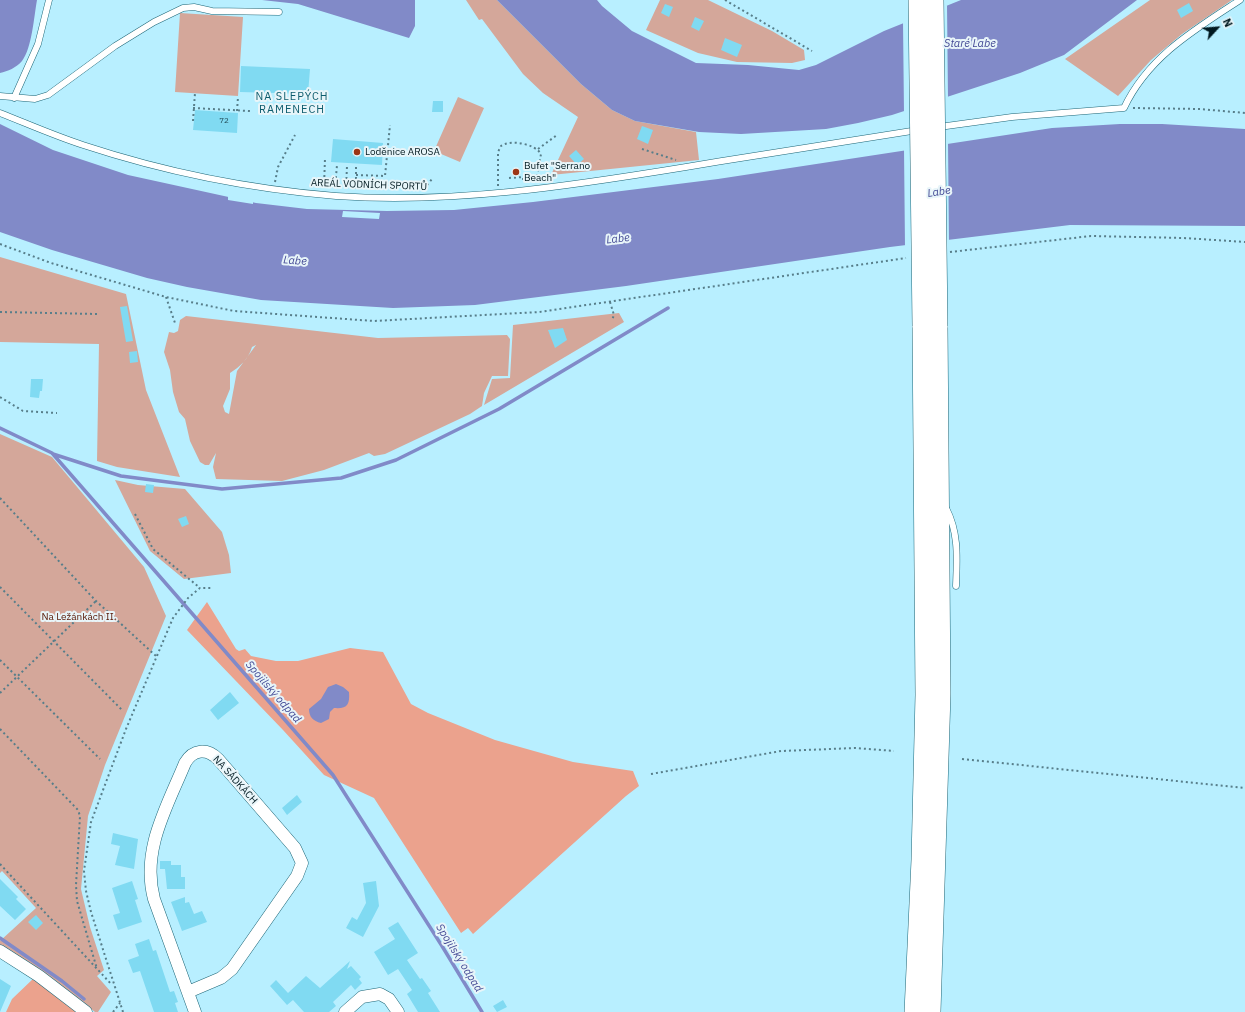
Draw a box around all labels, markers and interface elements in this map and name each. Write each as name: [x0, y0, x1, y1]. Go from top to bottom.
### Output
north arrow: [1197, 8, 1237, 48]
text: N: [1220, 16, 1236, 29]
water label: Staré Labe: [944, 37, 996, 51]
district label: NA SLEPÝCH RAMENECH: [255, 90, 329, 116]
house number: 72: [219, 116, 229, 126]
place label: Loděnice AROSA: [365, 146, 440, 158]
marker: Loděnice AROSA: [352, 147, 362, 157]
place label: Bufet "Serrano Beach": [524, 160, 590, 184]
marker: Bufet "Serrano Beach": [511, 167, 521, 177]
street label: AREÁL VODNÍCH SPORTŮ: [311, 177, 427, 193]
water label: Labe: [926, 184, 952, 200]
water label: Labe: [606, 231, 630, 247]
water label: Labe: [283, 254, 307, 268]
park label: Na Ležánkách II.: [41, 611, 117, 623]
water label: Spojilský odpad: [243, 658, 303, 726]
street label: NA SÁDKÁCH: [210, 753, 260, 807]
water label: Spojilský odpad: [433, 922, 485, 994]

